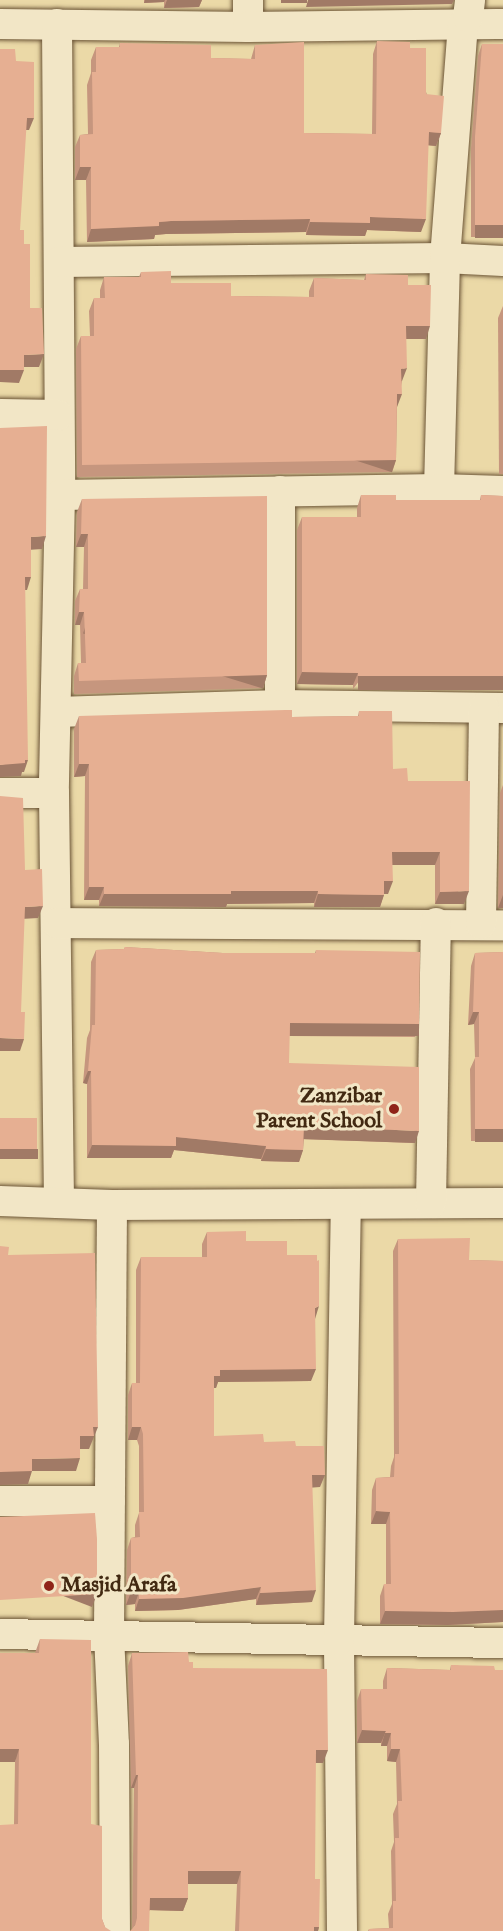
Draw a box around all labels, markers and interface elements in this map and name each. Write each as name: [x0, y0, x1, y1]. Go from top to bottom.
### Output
place label: Zanzibar Parent School: [256, 1083, 382, 1134]
marker: Zanzibar Parent School: [387, 1102, 401, 1116]
place label: Masjid Arafa: [61, 1573, 176, 1599]
marker: Masjid Arafa: [42, 1579, 56, 1593]

